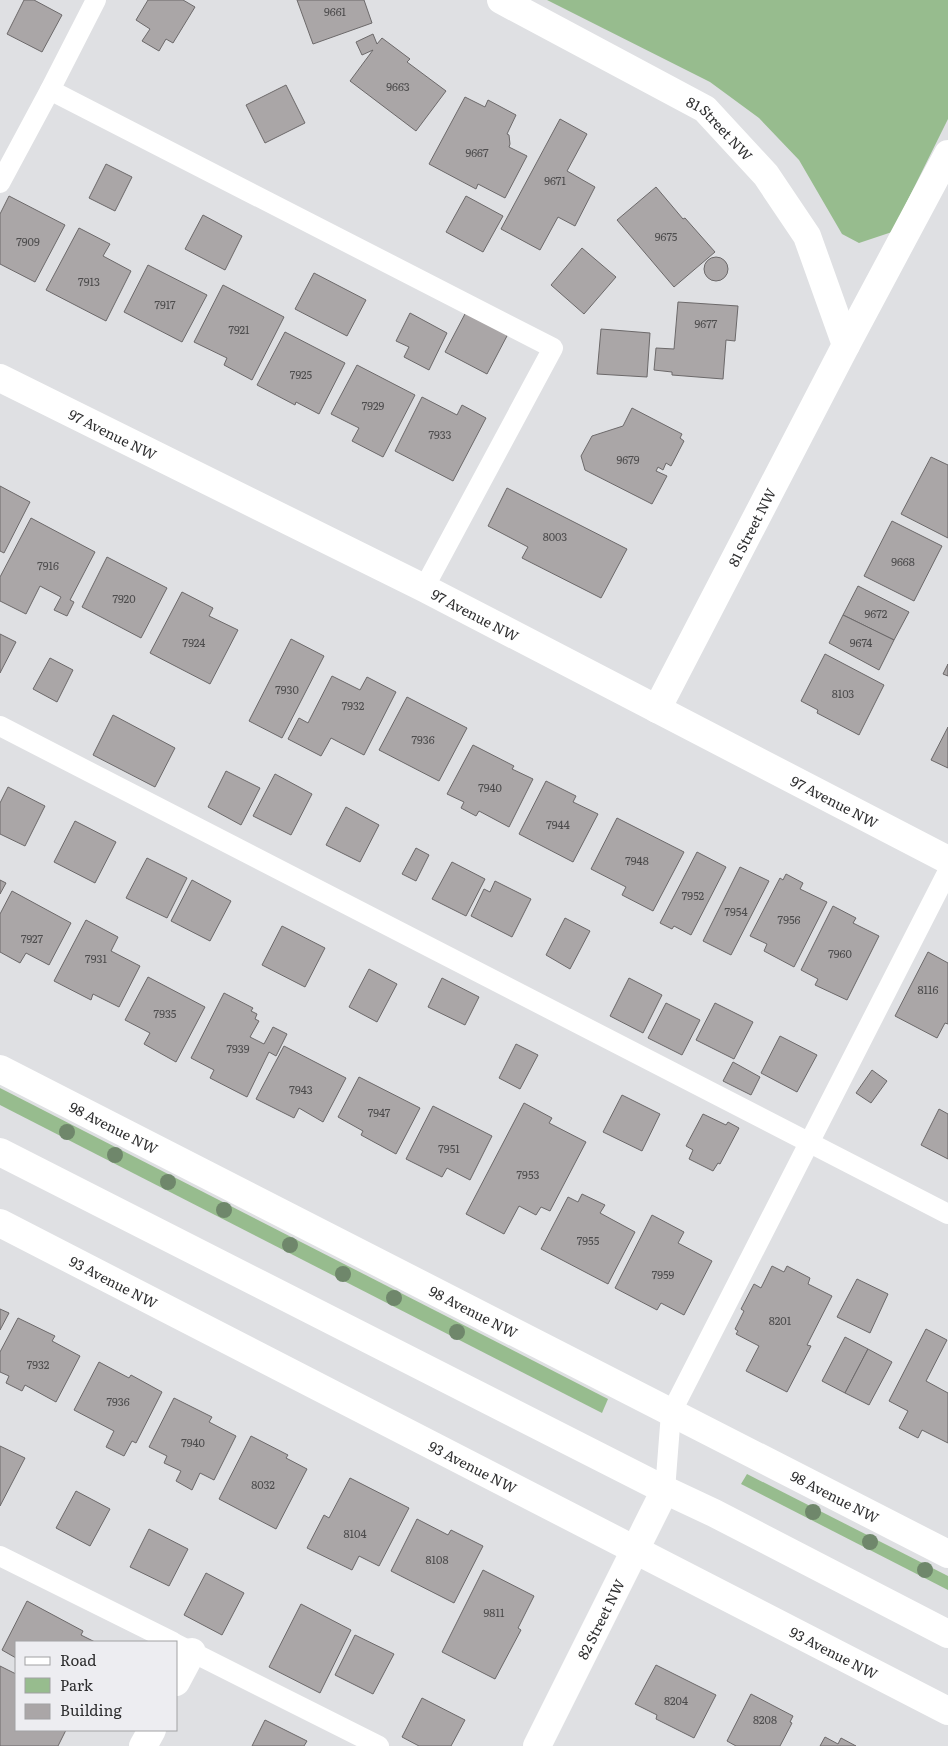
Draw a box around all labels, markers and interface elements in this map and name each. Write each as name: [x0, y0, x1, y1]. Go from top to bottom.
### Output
house number: 9661: [324, 3, 347, 19]
house number: 9663: [386, 78, 410, 94]
street label: 81 Street NW: [683, 91, 758, 165]
house number: 9667: [465, 144, 489, 160]
house number: 9671: [544, 172, 566, 188]
house number: 9675: [655, 228, 678, 244]
house number: 7909: [16, 233, 40, 249]
house number: 7913: [78, 273, 100, 289]
house number: 7917: [154, 296, 176, 312]
house number: 9677: [695, 315, 718, 331]
house number: 7921: [228, 321, 250, 337]
house number: 7925: [290, 366, 313, 382]
house number: 7929: [362, 397, 384, 413]
street label: 97 Avenue NW: [65, 404, 160, 464]
house number: 7933: [429, 426, 451, 442]
house number: 9679: [617, 451, 640, 467]
street label: 81 Street NW: [723, 484, 780, 570]
house number: 8003: [543, 528, 567, 544]
house number: 9668: [891, 553, 915, 569]
house number: 7916: [37, 557, 59, 573]
street label: 97 Avenue NW: [428, 584, 523, 646]
house number: 7920: [112, 590, 136, 606]
house number: 9672: [865, 605, 888, 621]
house number: 7924: [183, 634, 205, 650]
house number: 9674: [850, 634, 872, 650]
house number: 7930: [275, 681, 299, 697]
house number: 8103: [832, 685, 854, 701]
house number: 7932: [342, 697, 365, 713]
house number: 7936: [411, 731, 435, 747]
street label: 97 Avenue NW: [788, 770, 882, 832]
house number: 7940: [478, 779, 502, 795]
house number: 7944: [546, 816, 570, 832]
house number: 7948: [625, 852, 649, 868]
house number: 7952: [682, 887, 705, 903]
house number: 7954: [725, 903, 747, 919]
house number: 7956: [778, 911, 801, 927]
house number: 7927: [21, 930, 44, 946]
house number: 7960: [828, 945, 852, 961]
house number: 7931: [85, 950, 107, 966]
house number: 8116: [918, 981, 939, 997]
house number: 7935: [154, 1005, 177, 1021]
house number: 7939: [226, 1040, 250, 1056]
house number: 7943: [289, 1081, 313, 1097]
street label: 98 Avenue NW: [66, 1096, 162, 1158]
house number: 7947: [368, 1104, 391, 1120]
house number: 7951: [438, 1140, 460, 1156]
house number: 7953: [517, 1166, 539, 1182]
house number: 7955: [577, 1232, 600, 1248]
street label: 93 Avenue NW: [66, 1251, 161, 1313]
house number: 7959: [652, 1266, 675, 1282]
street label: 98 Avenue NW: [426, 1280, 521, 1342]
house number: 8201: [769, 1312, 792, 1328]
house number: 7932: [27, 1356, 50, 1372]
house number: 7936: [106, 1393, 130, 1409]
house number: 7940: [181, 1434, 205, 1450]
street label: 93 Avenue NW: [425, 1435, 521, 1498]
street label: 98 Avenue NW: [787, 1465, 883, 1527]
house number: 8032: [251, 1476, 275, 1492]
house number: 8104: [344, 1525, 366, 1541]
house number: 8108: [426, 1551, 448, 1567]
street label: 82 Street NW: [572, 1575, 629, 1663]
house number: 9811: [484, 1604, 505, 1620]
street label: 93 Avenue NW: [786, 1621, 882, 1683]
legend: [15, 1641, 178, 1731]
text: Road: [60, 1648, 96, 1671]
text: Park: [60, 1673, 94, 1696]
house number: 8204: [664, 1692, 688, 1708]
text: Building: [60, 1698, 122, 1721]
house number: 8208: [753, 1711, 777, 1727]

